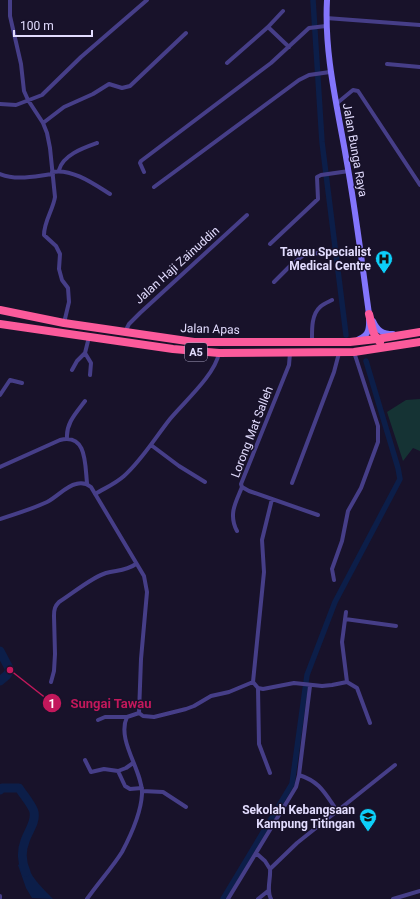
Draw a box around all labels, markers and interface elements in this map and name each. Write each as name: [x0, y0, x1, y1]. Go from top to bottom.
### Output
scale bar: [14, 12, 92, 38]
text: 100 m: [20, 19, 54, 33]
street label: Jalan Bunga Raya: [340, 102, 370, 198]
street label: Jalan Haji Zainuddin: [132, 223, 222, 307]
place label: Tawau Specialist Medical Centre: [280, 245, 372, 273]
hospital icon: Tawau Specialist Medical Centre: [374, 249, 394, 274]
street label: Jalan Apas: [180, 321, 240, 337]
road number: A5: [185, 343, 207, 361]
street label: Lorong Mat Salleh: [228, 384, 276, 480]
callout: Sungai Tawau: [42, 691, 159, 716]
text: Sungai Tawau: [70, 696, 152, 711]
text: 1: [49, 697, 55, 711]
place label: Sekolah Kebangsaan Kampung Titingan: [242, 803, 355, 831]
school or university icon: Sekolah Kebangsaan Kampung Titingan: [358, 807, 378, 832]

